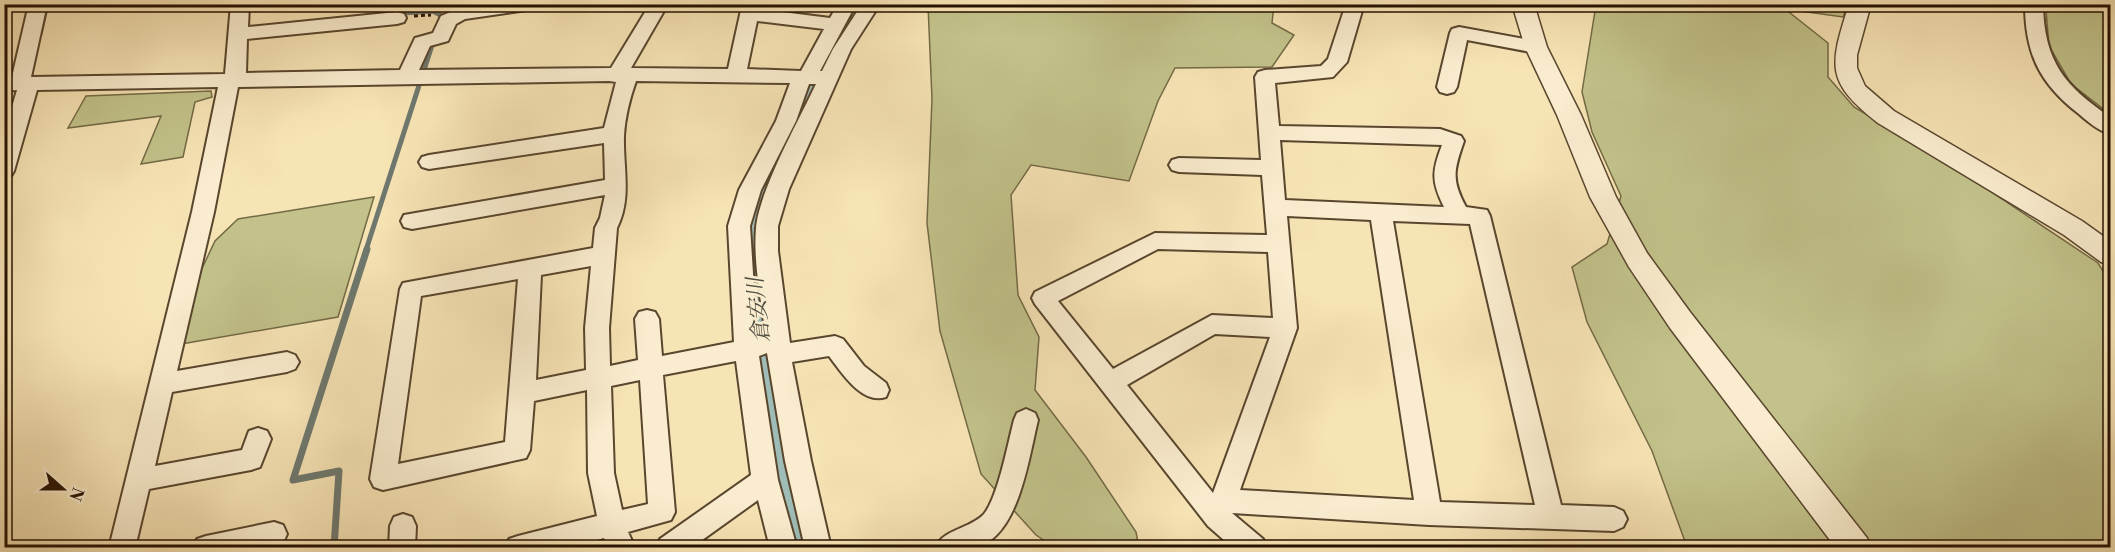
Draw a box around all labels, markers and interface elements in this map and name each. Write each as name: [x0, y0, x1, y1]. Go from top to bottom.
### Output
water label: 倉安川: [742, 274, 776, 344]
north arrow: [33, 459, 93, 519]
text: N: [64, 485, 88, 504]

